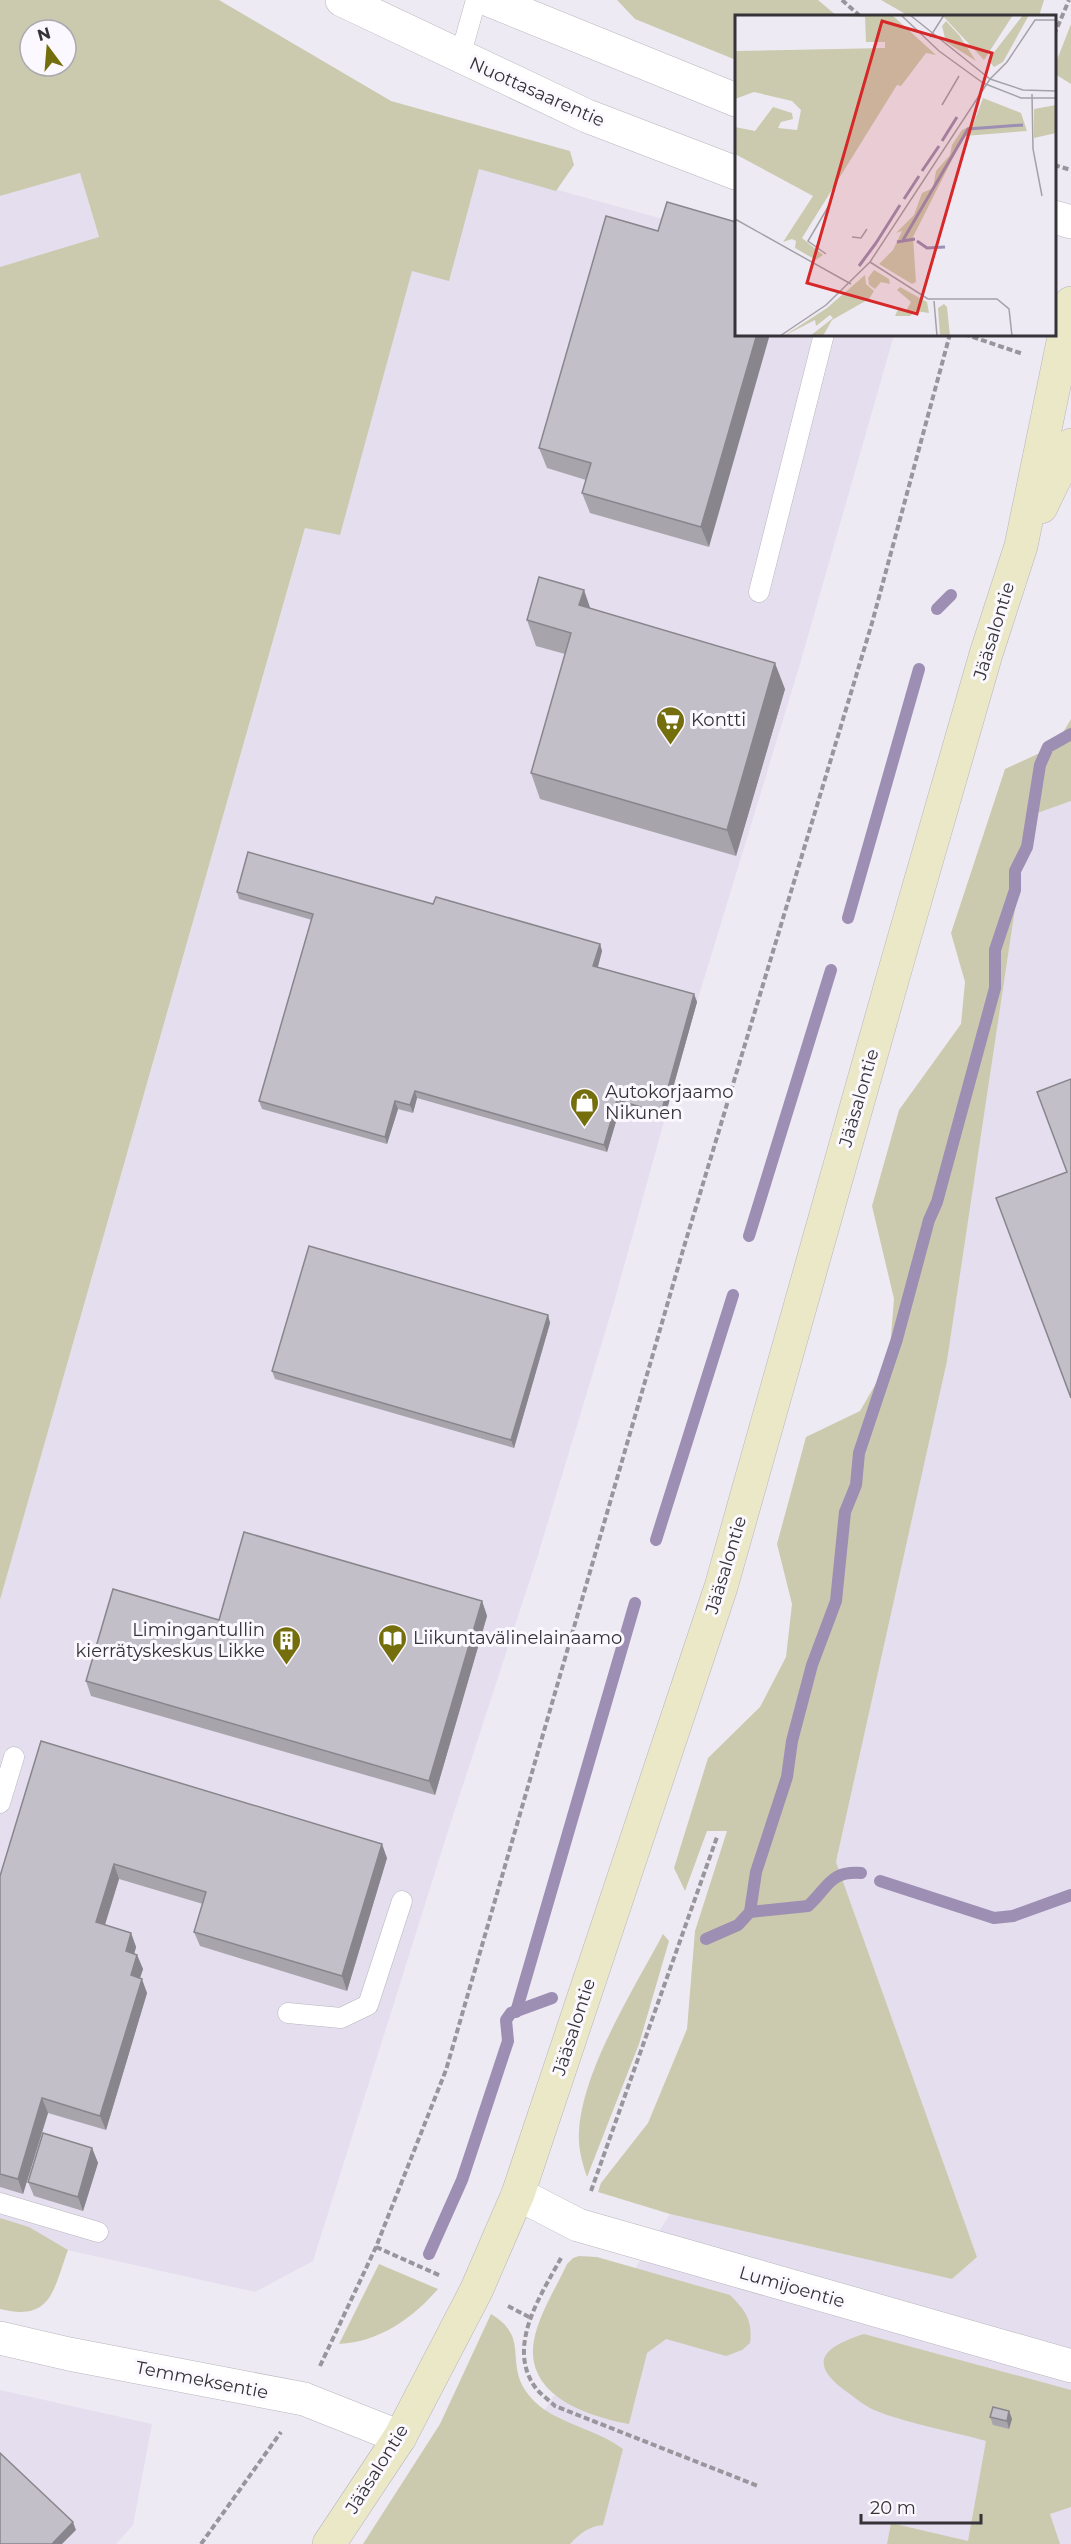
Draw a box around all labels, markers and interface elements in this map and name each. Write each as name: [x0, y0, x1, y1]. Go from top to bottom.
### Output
inset map: [735, 15, 1056, 336]
north arrow: [18, 18, 78, 78]
text: N: [35, 23, 53, 45]
street label: Nuottasaarentie: [466, 52, 608, 132]
street label: Jääsalontie: [968, 579, 1019, 683]
supermarket icon: Kontti: [654, 704, 686, 746]
place label: Kontti: [691, 709, 746, 731]
street label: Jääsalontie: [834, 1046, 884, 1151]
place label: Autokorjaamo Nikunen: [605, 1081, 734, 1124]
shop icon: Autokorjaamo Nikunen: [568, 1086, 600, 1128]
street label: Jääsalontie: [700, 1513, 751, 1617]
place label: Limingantullin kierrätyskeskus Likke: [76, 1619, 265, 1662]
library icon: Liikuntavälinelainaamo: [376, 1622, 408, 1664]
building icon: Limingantullin kierrätyskeskus Likke: [270, 1624, 302, 1666]
place label: Liikuntavälinelainaamo: [413, 1627, 622, 1649]
street label: Jääsalontie: [548, 1975, 600, 2079]
street label: Lumijoentie: [737, 2261, 847, 2313]
street label: Temmeksentie: [134, 2356, 270, 2404]
street label: Jääsalontie: [340, 2420, 413, 2518]
scale bar: [861, 2487, 981, 2525]
text: 20 m: [870, 2497, 916, 2519]

